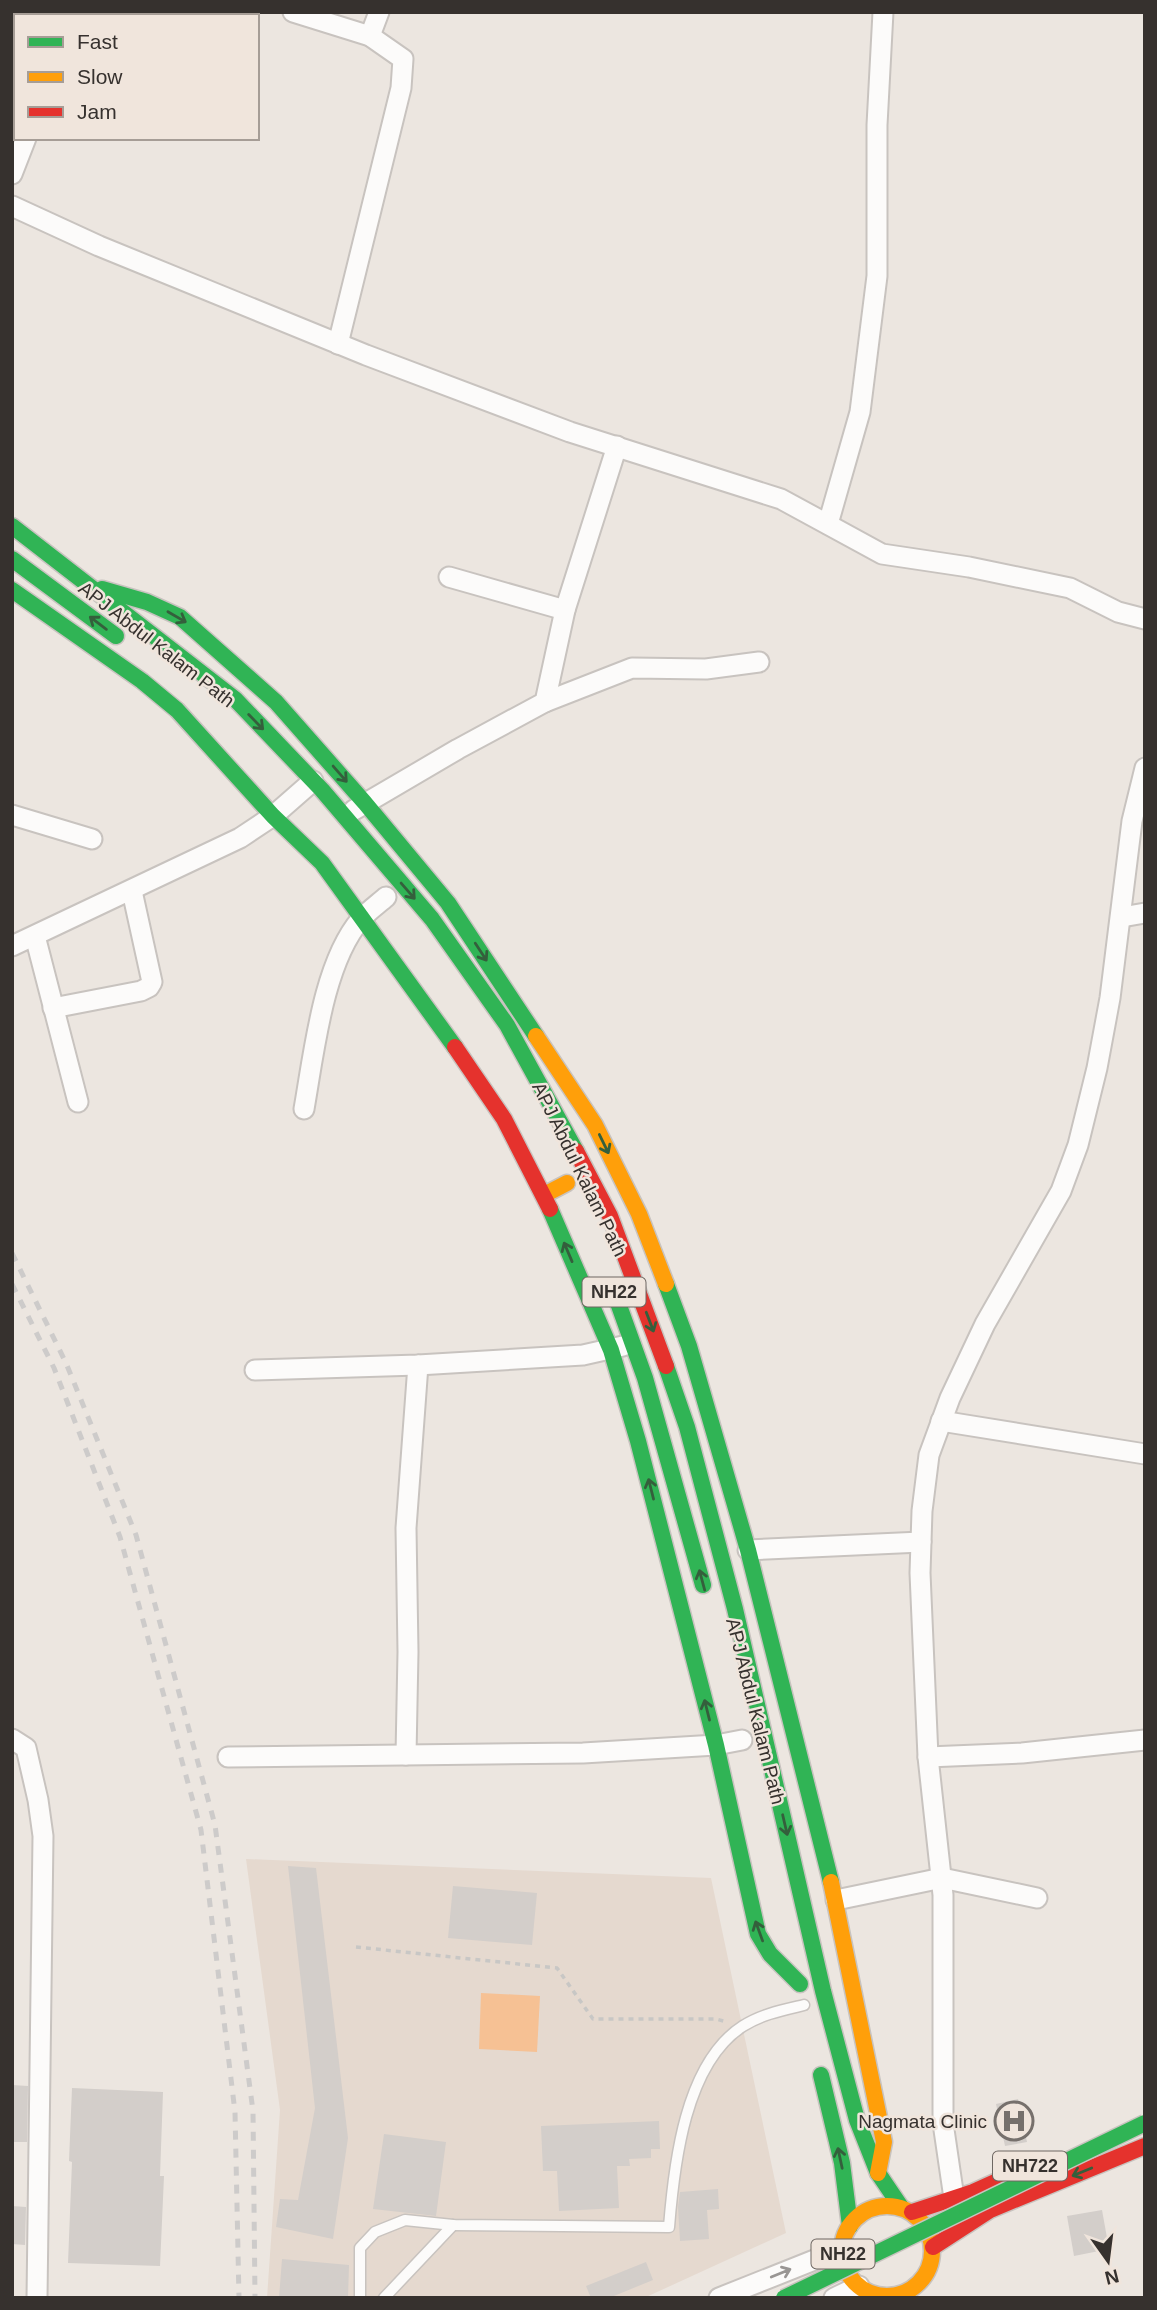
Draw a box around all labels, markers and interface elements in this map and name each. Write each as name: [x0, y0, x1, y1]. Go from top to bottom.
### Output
legend: [14, 14, 259, 140]
text: Fast: [77, 30, 118, 53]
text: Slow: [77, 65, 123, 88]
text: Jam: [77, 100, 117, 123]
street label: APJ Abdul Kalam Path: [75, 577, 238, 712]
one-way arrow: [166, 610, 186, 624]
one-way arrow: [89, 615, 107, 630]
one-way arrow: [248, 713, 265, 730]
one-way arrow: [331, 765, 347, 783]
one-way arrow: [400, 882, 416, 900]
one-way arrow: [474, 942, 488, 962]
street label: APJ Abdul Kalam Path: [528, 1079, 631, 1260]
one-way arrow: [597, 1133, 611, 1153]
one-way arrow: [561, 1241, 574, 1263]
road number: NH22: [582, 1278, 646, 1307]
one-way arrow: [645, 1310, 658, 1332]
one-way arrow: [644, 1478, 657, 1501]
one-way arrow: [695, 1569, 708, 1591]
street label: APJ Abdul Kalam Path: [722, 1616, 789, 1806]
one-way arrow: [700, 1699, 713, 1722]
one-way arrow: [778, 1813, 792, 1836]
one-way arrow: [752, 1921, 764, 1942]
hospital icon: Nagmata Clinic: [993, 2100, 1035, 2142]
place label: Nagmata Clinic: [858, 2111, 987, 2132]
one-way arrow: [833, 2147, 847, 2170]
road number: NH722: [993, 2152, 1067, 2180]
one-way arrow: [1071, 2166, 1093, 2179]
north arrow: [1073, 2226, 1143, 2296]
road number: NH22: [812, 2240, 874, 2268]
text: N: [1103, 2265, 1121, 2289]
one-way arrow: [769, 2266, 791, 2279]

